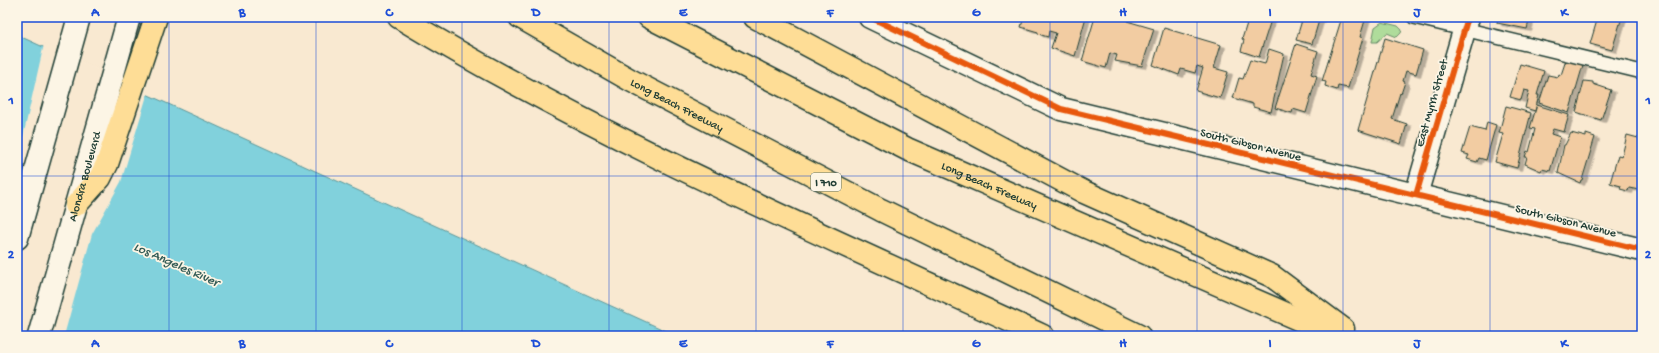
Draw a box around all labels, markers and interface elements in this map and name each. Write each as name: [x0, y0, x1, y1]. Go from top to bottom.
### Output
text: A: [90, 6, 100, 21]
text: B: [238, 6, 247, 21]
text: C: [384, 6, 394, 21]
text: D: [531, 6, 541, 21]
text: E: [679, 6, 688, 21]
text: F: [826, 6, 835, 21]
text: G: [972, 6, 981, 21]
text: H: [1119, 6, 1127, 21]
text: I: [1268, 6, 1272, 21]
text: J: [1413, 6, 1422, 21]
text: K: [1559, 6, 1569, 21]
street label: East Myrrh Street: [1414, 57, 1452, 149]
street label: Long Beach Freeway: [627, 76, 725, 136]
text: 1: [7, 94, 14, 109]
text: 1: [1644, 94, 1651, 109]
street label: South Gibson Avenue: [1199, 127, 1303, 165]
street label: Alondra Boulevard: [67, 129, 106, 223]
street label: Long Beach Freeway: [939, 160, 1039, 214]
road number: I 710: [811, 173, 841, 191]
street label: South Gibson Avenue: [1514, 203, 1618, 241]
water label: Los Angeles River: [131, 240, 223, 292]
text: 2: [8, 248, 15, 263]
text: 2: [1645, 248, 1652, 263]
text: A: [90, 337, 100, 352]
text: B: [238, 337, 247, 352]
text: C: [384, 337, 394, 352]
text: D: [531, 337, 541, 352]
text: E: [679, 337, 688, 352]
text: F: [826, 337, 835, 352]
text: G: [972, 337, 981, 352]
text: H: [1119, 337, 1127, 352]
text: I: [1268, 337, 1272, 352]
text: J: [1413, 337, 1422, 352]
text: K: [1559, 337, 1569, 352]

